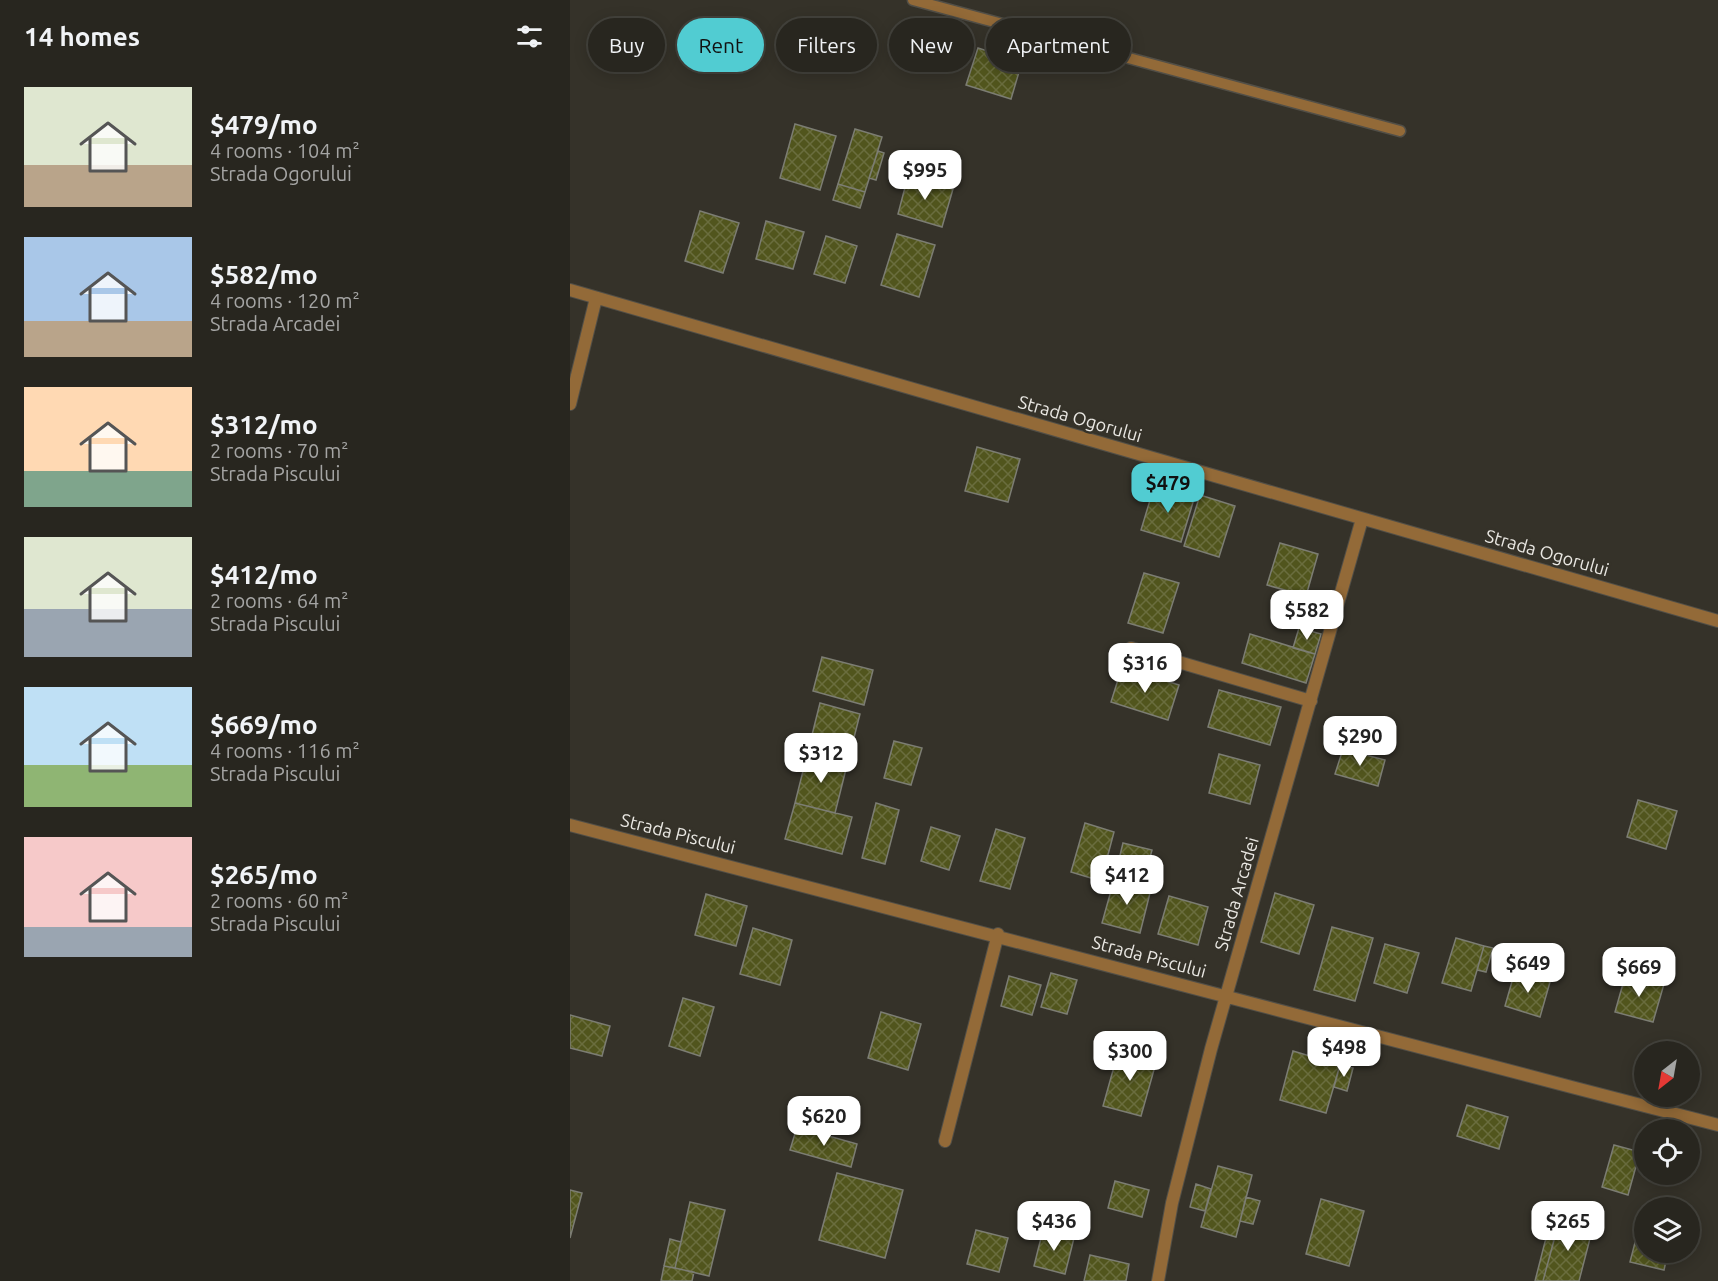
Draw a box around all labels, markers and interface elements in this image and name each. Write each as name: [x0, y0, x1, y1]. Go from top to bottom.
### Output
chip: Buy: [588, 18, 665, 72]
chip: Rent: [677, 18, 764, 72]
chip: Filters: [776, 18, 877, 72]
chip: New: [889, 18, 974, 72]
chip: Apartment: [986, 18, 1131, 72]
icon: filters: [513, 20, 546, 53]
text: 14 homes: [24, 22, 140, 51]
text: $479/mo: [210, 110, 318, 139]
icon: home: [72, 111, 144, 183]
text: 4 rooms · 104 m²: [210, 139, 360, 162]
pin: $995: [889, 150, 961, 201]
text: $995: [902, 158, 948, 181]
text: Strada Ogorului: [210, 162, 352, 185]
text: $582/mo: [210, 260, 318, 289]
icon: home: [72, 261, 144, 333]
text: 4 rooms · 120 m²: [210, 289, 360, 312]
text: Strada Arcadei: [210, 312, 340, 335]
street label: Strada Ogorului: [1016, 391, 1144, 445]
text: $312/mo: [210, 410, 318, 439]
icon: home: [72, 411, 144, 483]
text: 2 rooms · 70 m²: [210, 439, 348, 462]
text: Strada Piscului: [210, 462, 340, 485]
pin: $479: [1132, 463, 1204, 514]
text: $479: [1145, 471, 1191, 494]
street label: Strada Ogorului: [1483, 525, 1611, 579]
text: $412/mo: [210, 560, 318, 589]
icon: home: [72, 561, 144, 633]
text: 2 rooms · 64 m²: [210, 589, 348, 612]
pin: $582: [1271, 590, 1343, 641]
text: $582: [1284, 598, 1330, 621]
text: Strada Piscului: [210, 612, 340, 635]
pin: $316: [1109, 643, 1181, 694]
text: $316: [1122, 651, 1168, 674]
text: $669/mo: [210, 710, 318, 739]
icon: home: [72, 711, 144, 783]
pin: $290: [1324, 716, 1396, 767]
text: $290: [1337, 724, 1383, 747]
pin: $312: [785, 733, 857, 784]
text: 4 rooms · 116 m²: [210, 739, 360, 762]
text: $312: [798, 741, 844, 764]
text: Strada Piscului: [210, 762, 340, 785]
street label: Strada Piscului: [619, 809, 738, 857]
street label: Strada Arcadei: [1210, 835, 1262, 953]
pin: $412: [1091, 855, 1163, 906]
text: $265/mo: [210, 860, 318, 889]
icon: home: [72, 861, 144, 933]
text: $412: [1104, 863, 1150, 886]
text: 2 rooms · 60 m²: [210, 889, 348, 912]
text: Strada Piscului: [210, 912, 340, 935]
street label: Strada Piscului: [1090, 931, 1209, 981]
pin: $649: [1492, 943, 1564, 994]
pin: $669: [1603, 947, 1675, 998]
text: $649: [1505, 951, 1551, 974]
text: $669: [1616, 955, 1662, 978]
pin: $498: [1308, 1027, 1380, 1078]
pin: $300: [1094, 1031, 1166, 1082]
text: $498: [1321, 1035, 1367, 1058]
text: $300: [1107, 1039, 1153, 1062]
north arrow: [1634, 1041, 1700, 1107]
map controls: [1634, 1041, 1700, 1263]
pin: $620: [788, 1096, 860, 1147]
text: $620: [801, 1104, 847, 1127]
button: locate: [1634, 1119, 1700, 1185]
button: layers: [1634, 1197, 1700, 1263]
pin: $436: [1018, 1201, 1090, 1252]
pin: $265: [1532, 1201, 1604, 1252]
text: $436: [1031, 1209, 1077, 1232]
text: $265: [1545, 1209, 1591, 1232]

